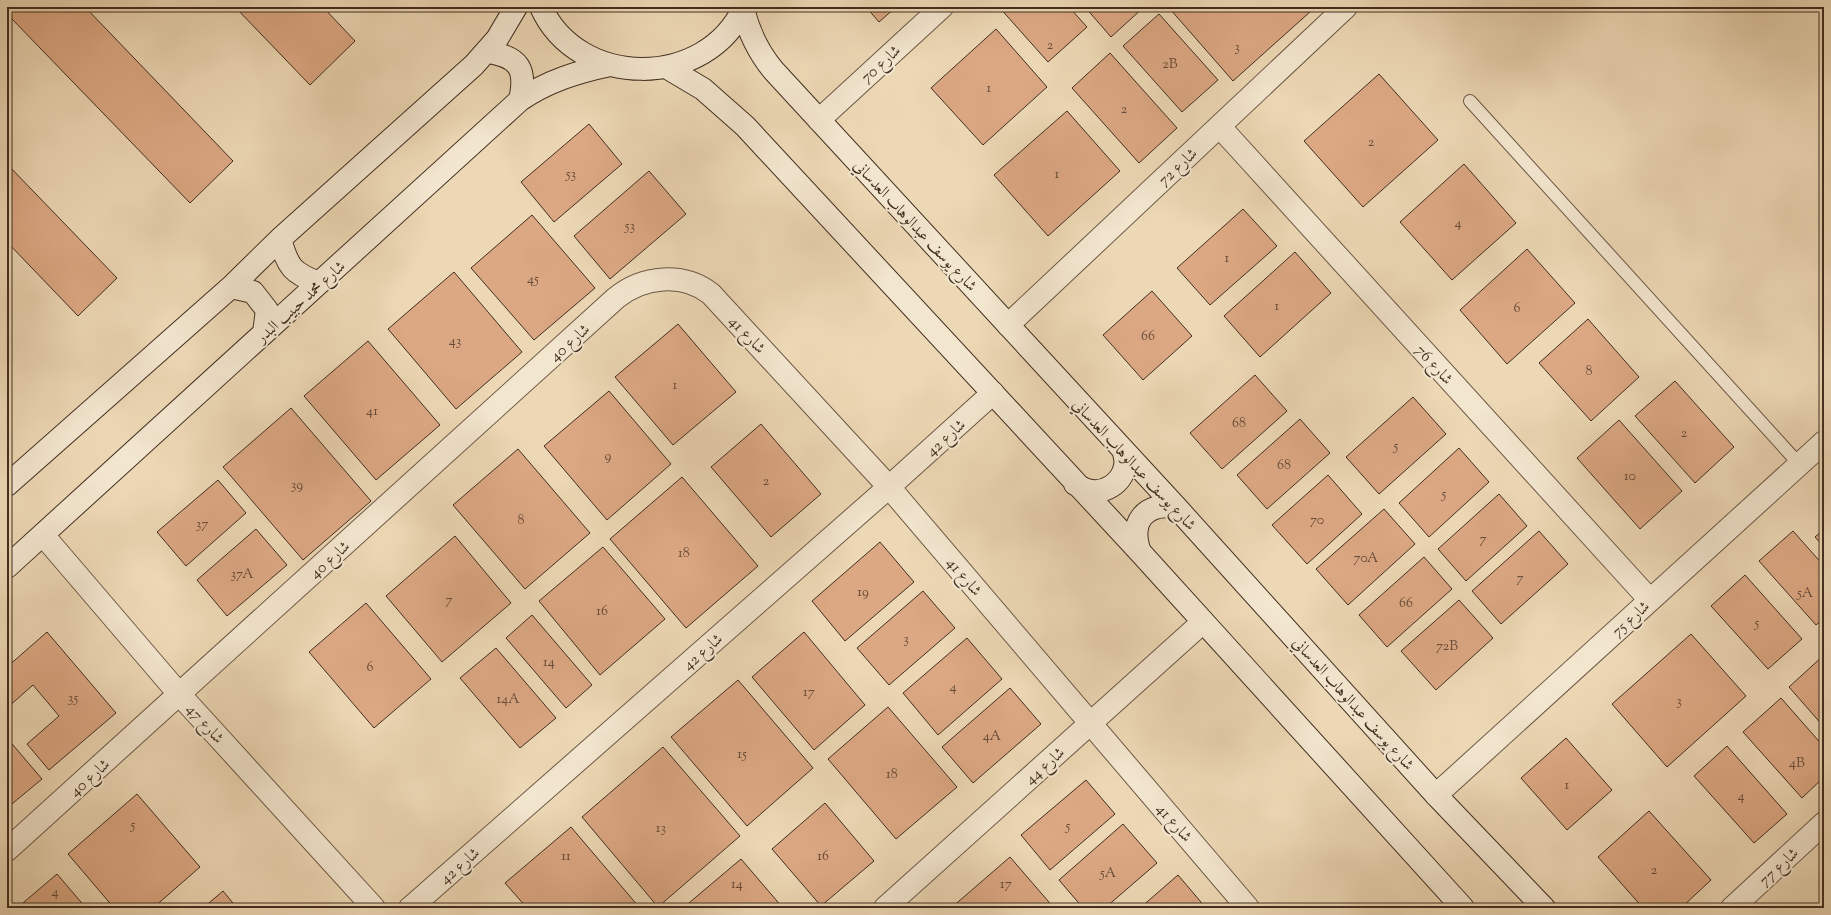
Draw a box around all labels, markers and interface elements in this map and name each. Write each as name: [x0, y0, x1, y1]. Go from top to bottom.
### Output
house number: 2: [1047, 36, 1054, 56]
house number: 3: [1234, 38, 1240, 58]
street label: شارع 70: [856, 40, 907, 89]
house number: 2B: [1162, 55, 1178, 75]
house number: 1: [987, 79, 992, 99]
house number: 2: [1121, 100, 1128, 120]
house number: 2: [1368, 133, 1375, 153]
street label: شارع 72: [1154, 144, 1204, 192]
street label: شارع يوسف عبدالوهاب العدساني: [847, 156, 981, 298]
house number: 53: [565, 165, 577, 185]
house number: 1: [1055, 165, 1060, 185]
house number: 4: [1454, 214, 1462, 234]
house number: 53: [624, 217, 636, 237]
house number: 1: [1225, 249, 1230, 269]
street label: شارع محمد حبيب البدر: [250, 256, 352, 351]
house number: 45: [527, 270, 539, 290]
house number: 1: [1275, 297, 1280, 317]
house number: 6: [1514, 299, 1521, 319]
street label: شارع 41: [723, 312, 770, 360]
street label: شارع 40: [545, 319, 596, 368]
house number: 66: [1141, 327, 1155, 347]
house number: 43: [449, 332, 462, 352]
street label: شارع 76: [1409, 340, 1457, 391]
house number: 8: [1586, 362, 1593, 382]
house number: 1: [673, 376, 678, 396]
street label: شارع يوسف عبدالوهاب العدساني: [1066, 395, 1200, 537]
house number: 41: [366, 402, 378, 422]
house number: 68: [1232, 414, 1246, 434]
street label: شارع 42: [922, 415, 972, 463]
house number: 2: [1681, 424, 1688, 444]
house number: 5: [1393, 437, 1399, 457]
house number: 9: [605, 447, 612, 467]
house number: 68: [1277, 456, 1291, 476]
house number: 10: [1624, 467, 1636, 487]
house number: 2: [763, 472, 770, 492]
house number: 39: [291, 476, 303, 496]
house number: 5: [1441, 485, 1447, 505]
house number: 8: [518, 511, 525, 531]
house number: 70: [1310, 511, 1324, 531]
house number: 37: [196, 515, 208, 535]
house number: 7: [1479, 530, 1487, 550]
street label: شارع 40: [305, 536, 356, 585]
house number: 18: [678, 544, 690, 564]
house number: 70A: [1354, 549, 1379, 569]
street label: شارع 41: [940, 553, 986, 602]
house number: 37A: [230, 565, 254, 585]
house number: 7: [1516, 569, 1524, 589]
house number: 19: [857, 583, 869, 603]
house number: 5A: [1796, 584, 1814, 604]
house number: 7: [445, 591, 453, 611]
house number: 66: [1399, 594, 1413, 614]
street label: شارع 75: [1607, 596, 1656, 643]
house number: 16: [596, 602, 608, 622]
house number: 5: [1754, 614, 1760, 634]
street label: شارع 42: [678, 629, 729, 677]
house number: 3: [903, 630, 909, 650]
street label: شارع يوسف عبدالوهاب العدساني: [1286, 633, 1418, 776]
house number: 72B: [1436, 637, 1458, 657]
house number: 14: [543, 653, 555, 673]
house number: 6: [367, 658, 374, 678]
house number: 4: [949, 678, 957, 698]
house number: 17: [803, 683, 815, 703]
house number: 35: [68, 689, 78, 709]
house number: 14A: [496, 690, 520, 710]
house number: 3: [1676, 692, 1682, 712]
street label: شارع 47: [180, 699, 229, 750]
house number: 4A: [983, 727, 1002, 747]
street label: شارع 44: [1020, 742, 1071, 791]
house number: 15: [737, 745, 747, 765]
street label: شارع 40: [65, 754, 116, 803]
house number: 4B: [1789, 754, 1805, 774]
house number: 18: [886, 765, 898, 785]
house number: 1: [1565, 776, 1570, 796]
house number: 4: [1737, 787, 1745, 807]
street label: شارع 41: [1150, 799, 1196, 848]
house number: 5: [130, 816, 136, 836]
house number: 5: [1065, 817, 1071, 837]
house number: 13: [656, 819, 667, 839]
street label: شارع 42: [435, 843, 486, 891]
street label: شارع 77: [1755, 843, 1805, 892]
house number: 11: [561, 847, 571, 867]
house number: 16: [817, 847, 829, 867]
house number: 2: [1651, 861, 1658, 881]
house number: 5A: [1099, 864, 1117, 884]
house number: 14: [731, 875, 743, 895]
house number: 17: [1000, 875, 1012, 895]
house number: 4: [51, 883, 59, 903]

